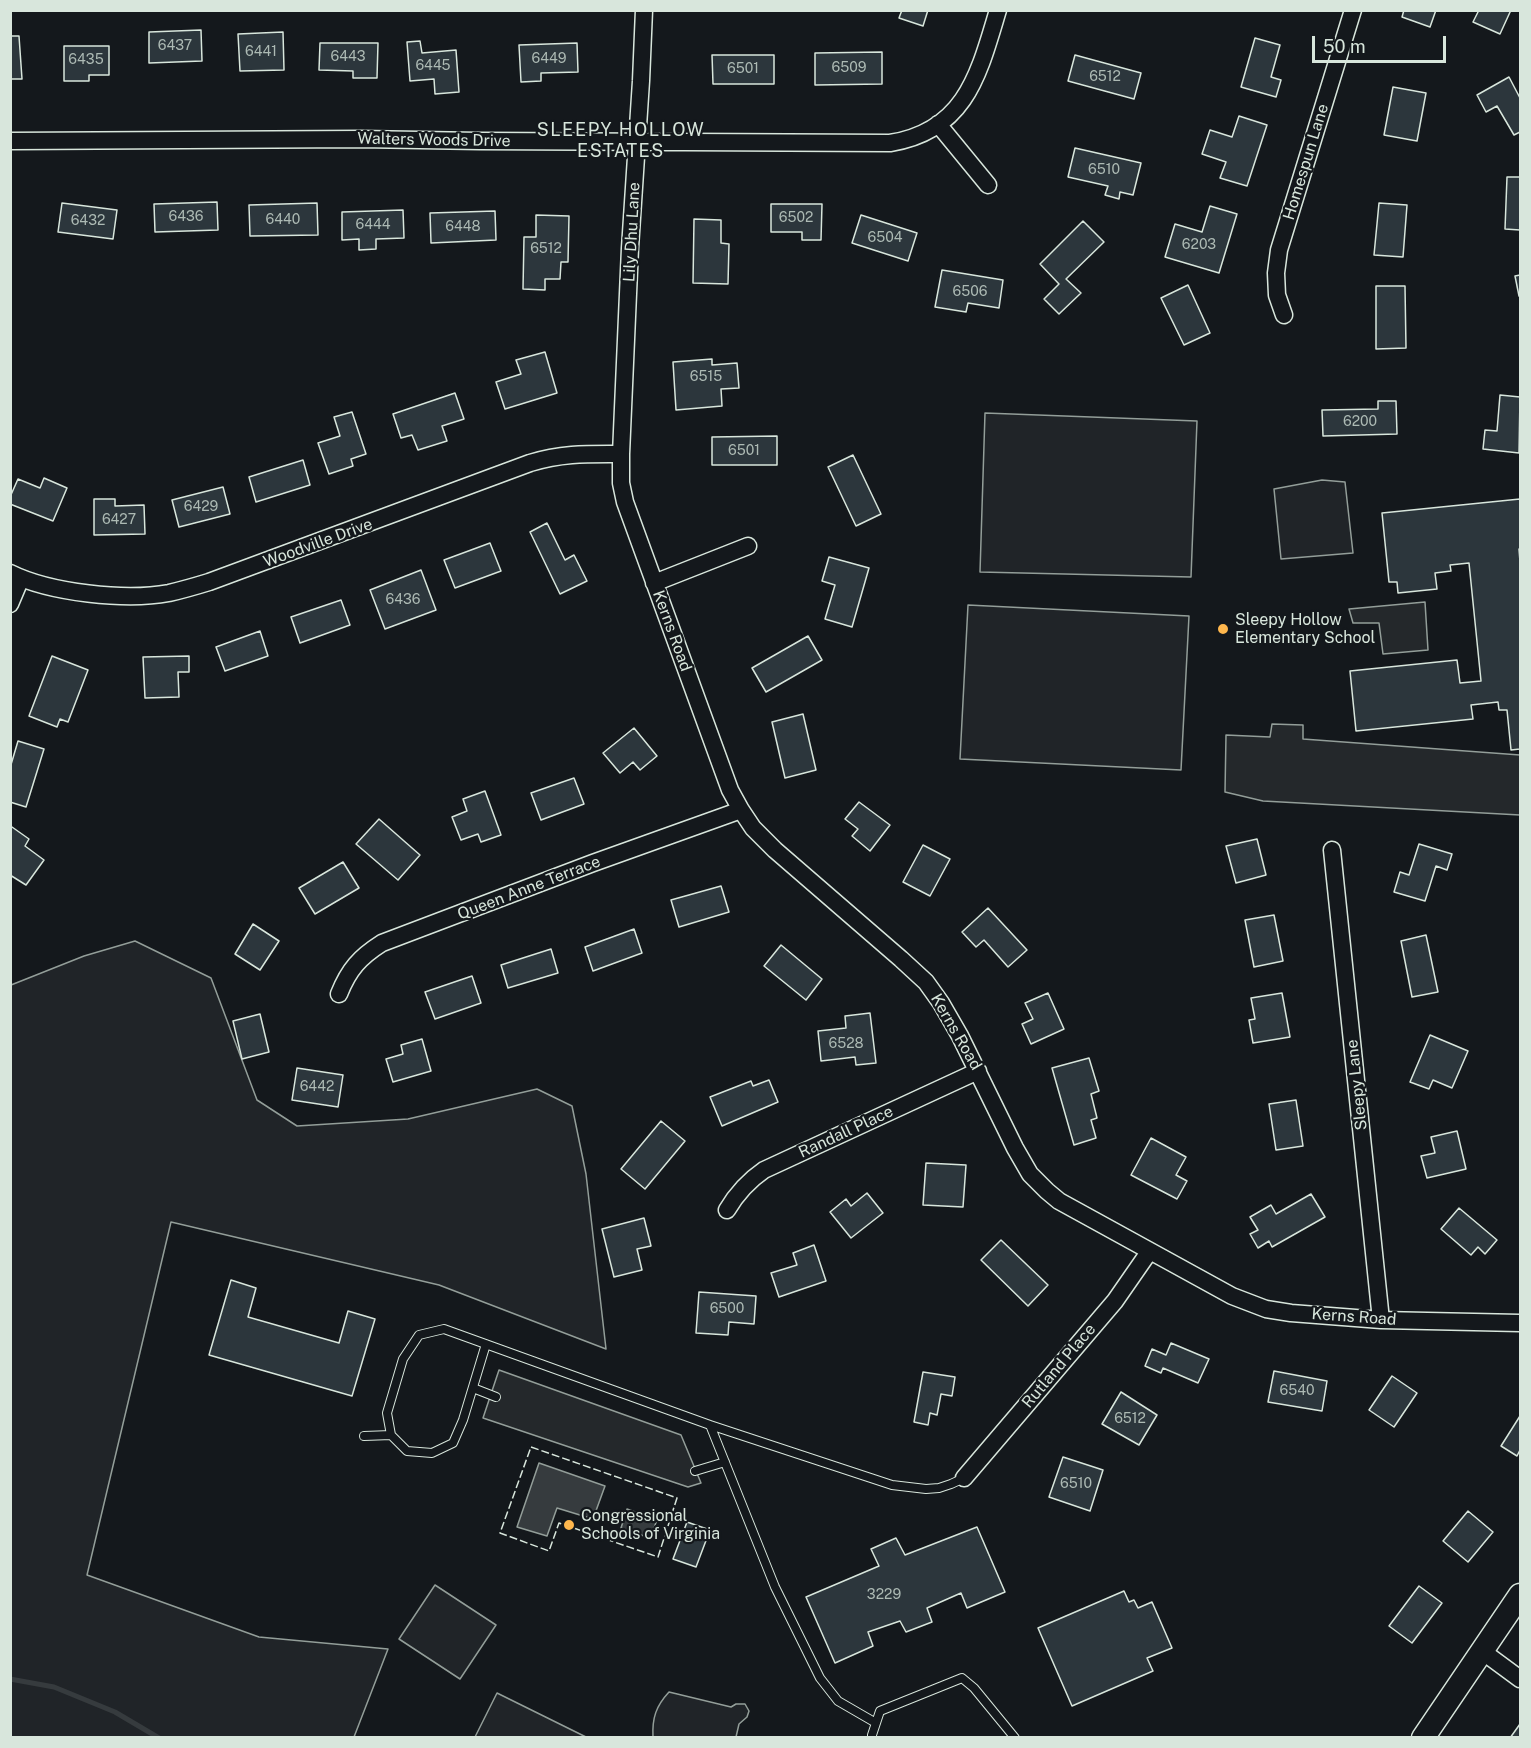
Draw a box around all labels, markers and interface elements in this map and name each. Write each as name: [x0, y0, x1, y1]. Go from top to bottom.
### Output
scale bar: [1315, 24, 1448, 62]
text: 50 m: [1323, 36, 1366, 57]
house number: 6437: [158, 38, 192, 54]
house number: 6441: [245, 44, 277, 60]
house number: 6443: [330, 49, 366, 65]
house number: 6449: [531, 51, 567, 67]
house number: 6435: [68, 52, 104, 68]
house number: 6445: [415, 58, 451, 74]
house number: 6509: [832, 60, 866, 76]
house number: 6501: [727, 61, 759, 77]
house number: 6512: [1089, 69, 1121, 85]
street label: Homespun Lane: [1279, 102, 1333, 222]
district label: SLEEPY HOLLOW ESTATES: [537, 119, 705, 162]
street label: Walters Woods Drive: [357, 129, 511, 151]
house number: 6510: [1088, 162, 1120, 178]
street label: Lily Dhu Lane: [620, 182, 644, 282]
house number: 6436: [169, 209, 203, 225]
house number: 6502: [779, 210, 813, 226]
house number: 6440: [266, 212, 300, 228]
house number: 6432: [71, 213, 105, 229]
house number: 6444: [355, 217, 391, 233]
house number: 6448: [445, 219, 481, 235]
house number: 6504: [867, 230, 903, 246]
house number: 6203: [1182, 237, 1216, 253]
house number: 6512: [530, 241, 562, 257]
house number: 6506: [953, 284, 987, 300]
house number: 6515: [690, 369, 722, 385]
house number: 6200: [1343, 414, 1377, 430]
house number: 6501: [728, 443, 760, 459]
house number: 6429: [184, 499, 218, 515]
house number: 6427: [102, 512, 136, 528]
street label: Woodville Drive: [261, 514, 375, 572]
street label: Kerns Road: [648, 588, 696, 674]
house number: 6436: [386, 592, 420, 608]
place label: Sleepy Hollow Elementary School: [1235, 610, 1375, 648]
marker: Sleepy Hollow Elementary School: [1216, 622, 1230, 636]
street label: Queen Anne Terrace: [455, 852, 603, 924]
street label: Kerns Road: [926, 990, 986, 1074]
house number: 6528: [828, 1036, 864, 1052]
street label: Sleepy Lane: [1343, 1039, 1371, 1131]
house number: 6442: [300, 1079, 334, 1095]
street label: Randall Place: [796, 1102, 896, 1162]
house number: 6500: [710, 1301, 744, 1317]
street label: Kerns Road: [1311, 1304, 1397, 1330]
street label: Rutland Place: [1018, 1320, 1100, 1412]
house number: 6540: [1279, 1383, 1315, 1399]
house number: 6512: [1114, 1411, 1146, 1427]
house number: 6510: [1060, 1476, 1092, 1492]
place label: Congressional Schools of Virginia: [581, 1506, 720, 1544]
marker: Congressional Schools of Virginia: [562, 1518, 576, 1532]
house number: 3229: [867, 1587, 901, 1603]

